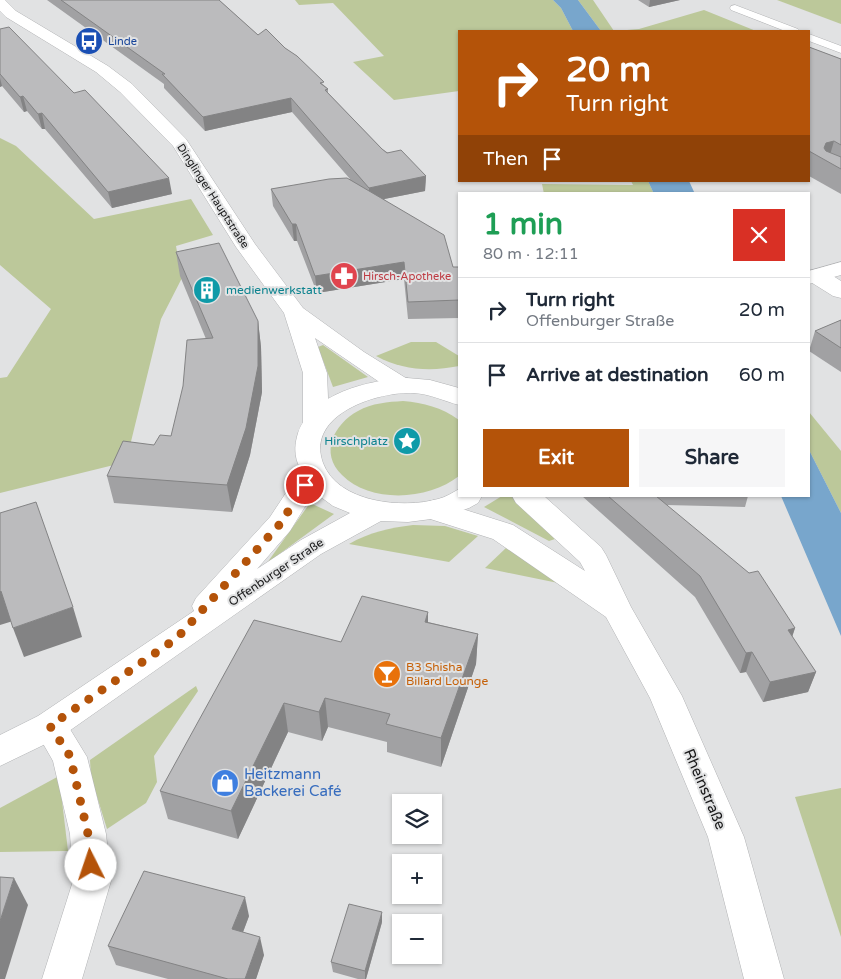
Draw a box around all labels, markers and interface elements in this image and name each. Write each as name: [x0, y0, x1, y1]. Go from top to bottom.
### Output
bus stop icon: Linde: [74, 26, 104, 56]
place label: Linde: [108, 35, 137, 48]
text: 20 m: [566, 49, 651, 91]
icon: right: [483, 50, 548, 115]
text: Turn right: [566, 91, 668, 117]
street label: Dinglinger Hauptstraße: [174, 141, 252, 251]
icon: arrive: [538, 145, 566, 173]
text: Then: [483, 148, 528, 170]
text: 1 min: [483, 206, 563, 243]
button: close: [733, 209, 785, 261]
text: 80 m · 12:11: [483, 244, 579, 264]
pharmacy icon: Hirsch-Apotheke: [329, 261, 359, 291]
place label: Hirsch-Apotheke: [363, 270, 451, 283]
building icon: medienwerkstatt: [192, 275, 222, 305]
place label: medienwerkstatt: [226, 283, 322, 297]
text: Turn right: [526, 289, 614, 311]
icon: right: [483, 296, 511, 324]
text: 20 m: [739, 299, 785, 321]
text: Offenburger Straße: [526, 311, 674, 331]
icon: arrive: [483, 361, 511, 389]
text: Arrive at destination: [526, 364, 709, 386]
text: 60 m: [739, 364, 785, 386]
place icon: Hirschplatz: [392, 426, 422, 456]
button: Exit: [483, 429, 629, 487]
button: Share: [639, 429, 785, 487]
place label: Hirschplatz: [324, 434, 388, 448]
pin: [284, 464, 326, 506]
icon: arrive: [291, 471, 319, 499]
street label: Offenburger Straße: [226, 535, 326, 609]
bar icon: B3 Shisha Billard Lounge: [372, 659, 402, 689]
place label: B3 Shisha Billard Lounge: [406, 660, 488, 688]
street label: Rheinstraße: [680, 746, 730, 832]
place label: Heitzmann Backerei Café: [244, 765, 341, 800]
shop icon: Heitzmann Backerei Café: [210, 768, 240, 798]
map controls: [392, 794, 442, 964]
button: layers: [392, 794, 442, 844]
position arrow: [64, 838, 116, 890]
button: +: [392, 854, 442, 904]
button: −: [392, 914, 442, 964]

